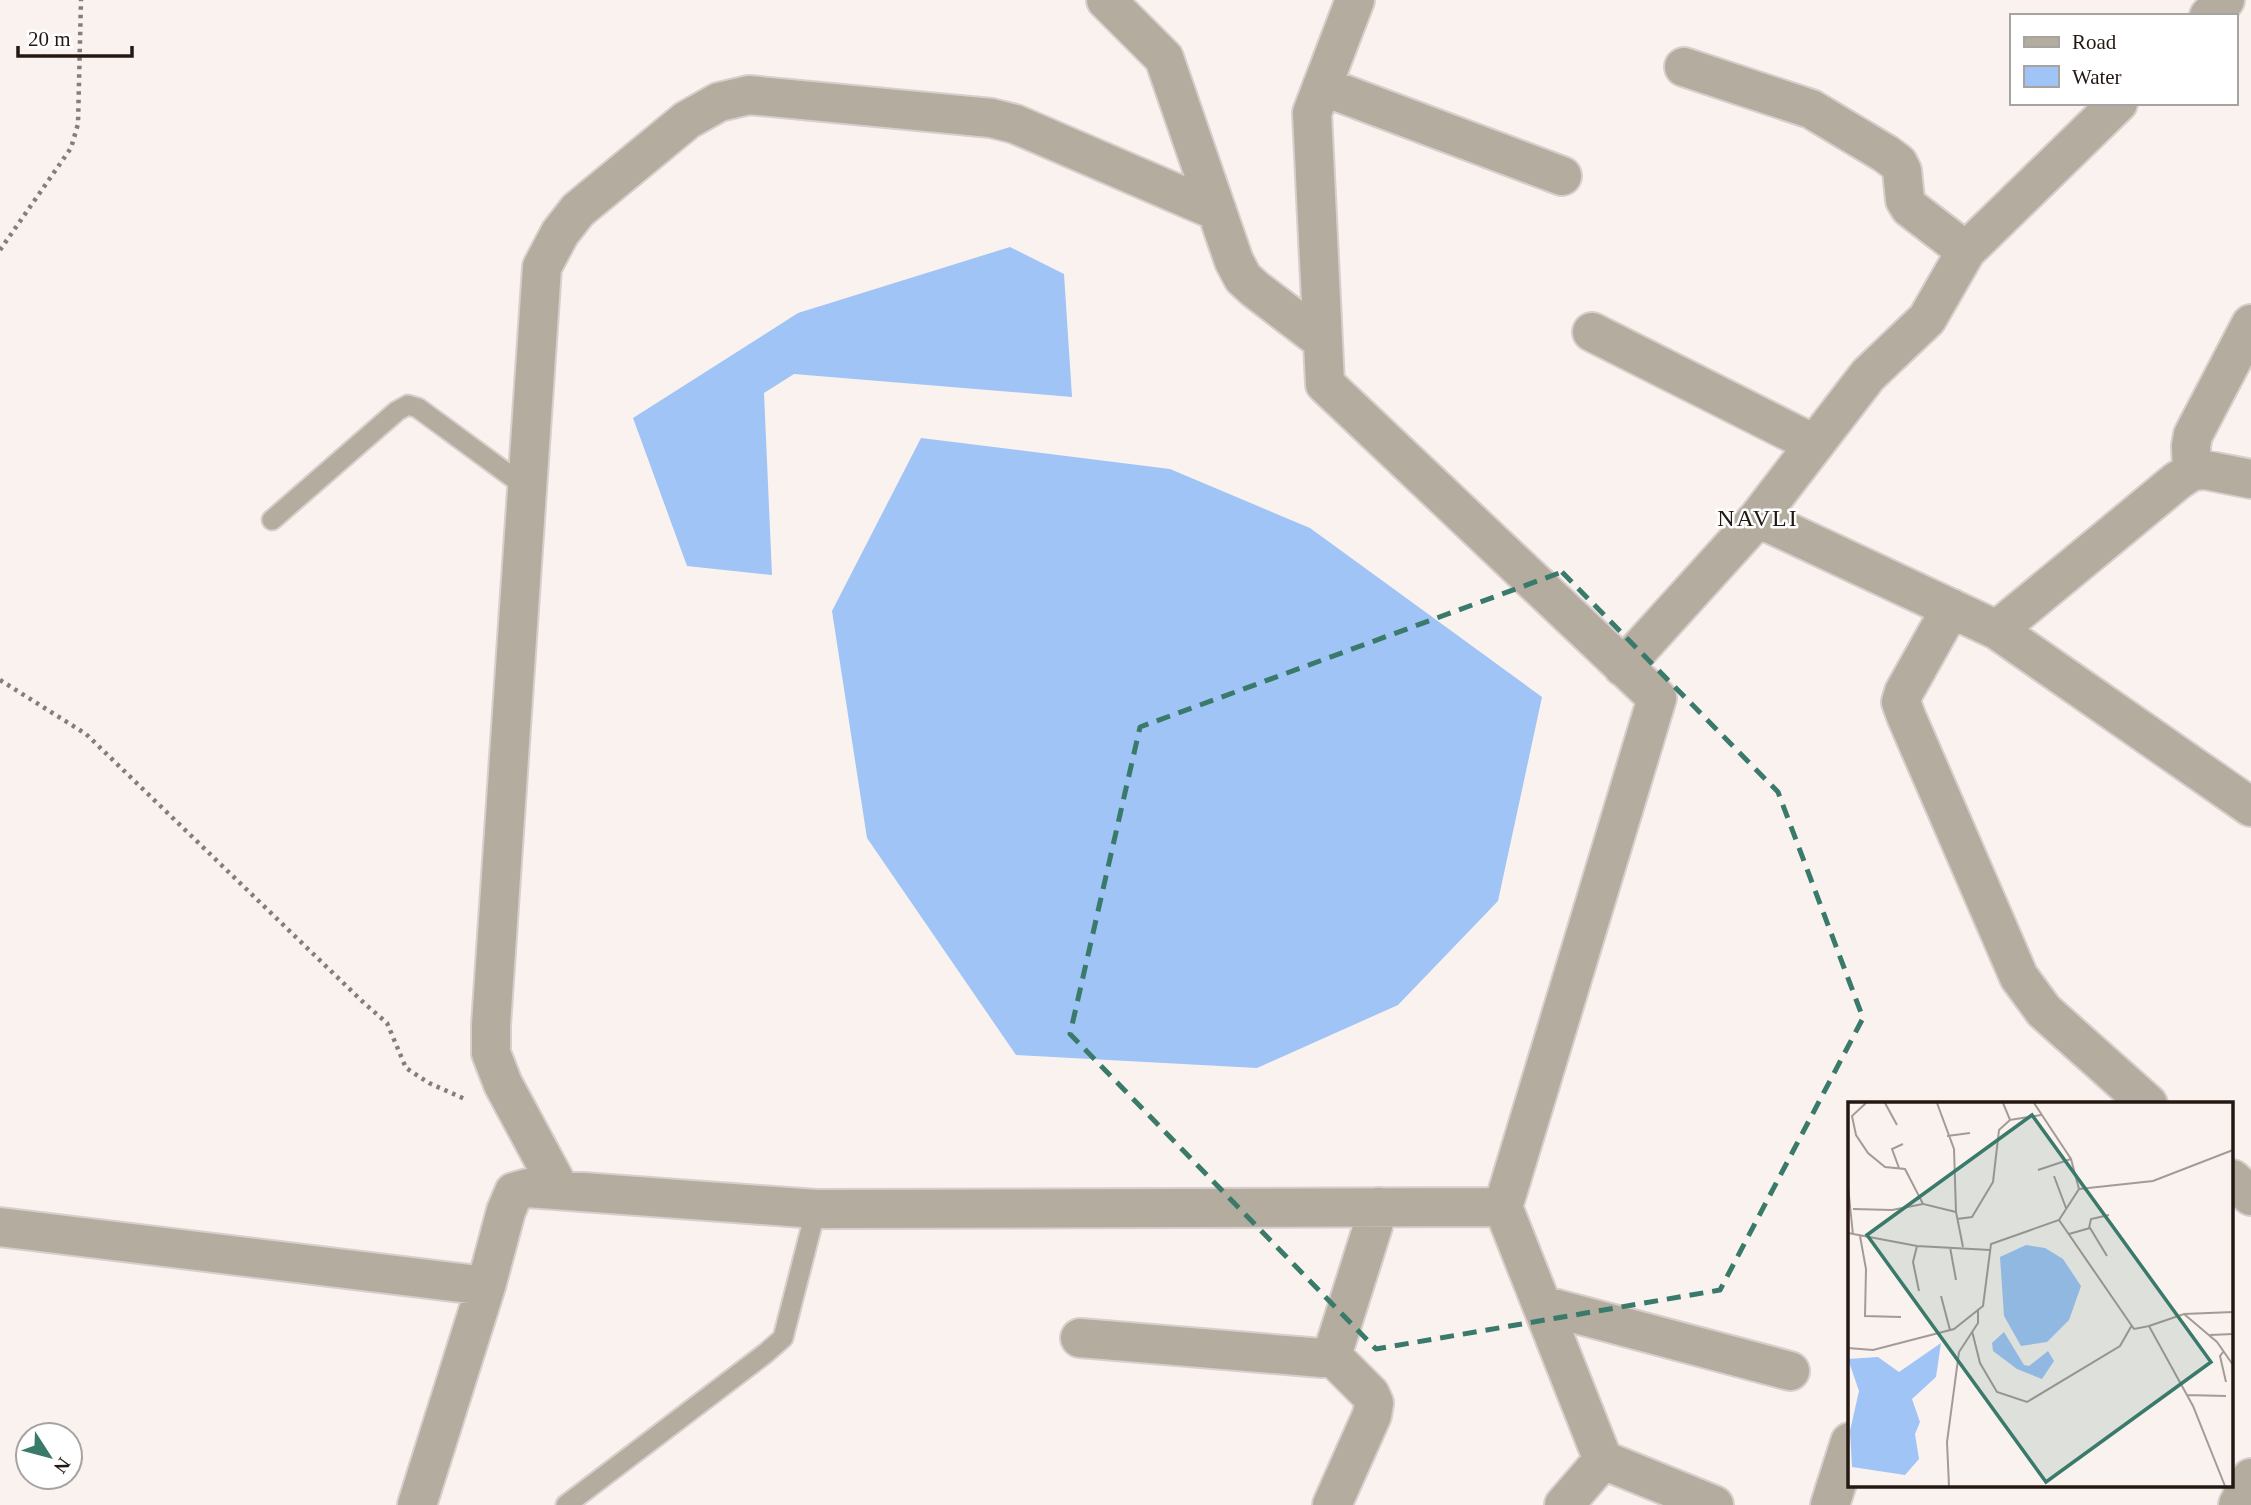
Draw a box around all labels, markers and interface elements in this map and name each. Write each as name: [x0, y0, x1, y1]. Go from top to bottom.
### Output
scale bar: [18, 14, 131, 58]
legend: [2010, 14, 2237, 105]
text: 20 m: [28, 27, 71, 51]
text: Road: [2072, 30, 2117, 54]
text: Water: [2072, 65, 2122, 89]
district label: NAVLI: [1717, 505, 1799, 531]
inset map: [1848, 1102, 2234, 1488]
north arrow: [14, 1421, 84, 1491]
text: N: [50, 1454, 75, 1478]

